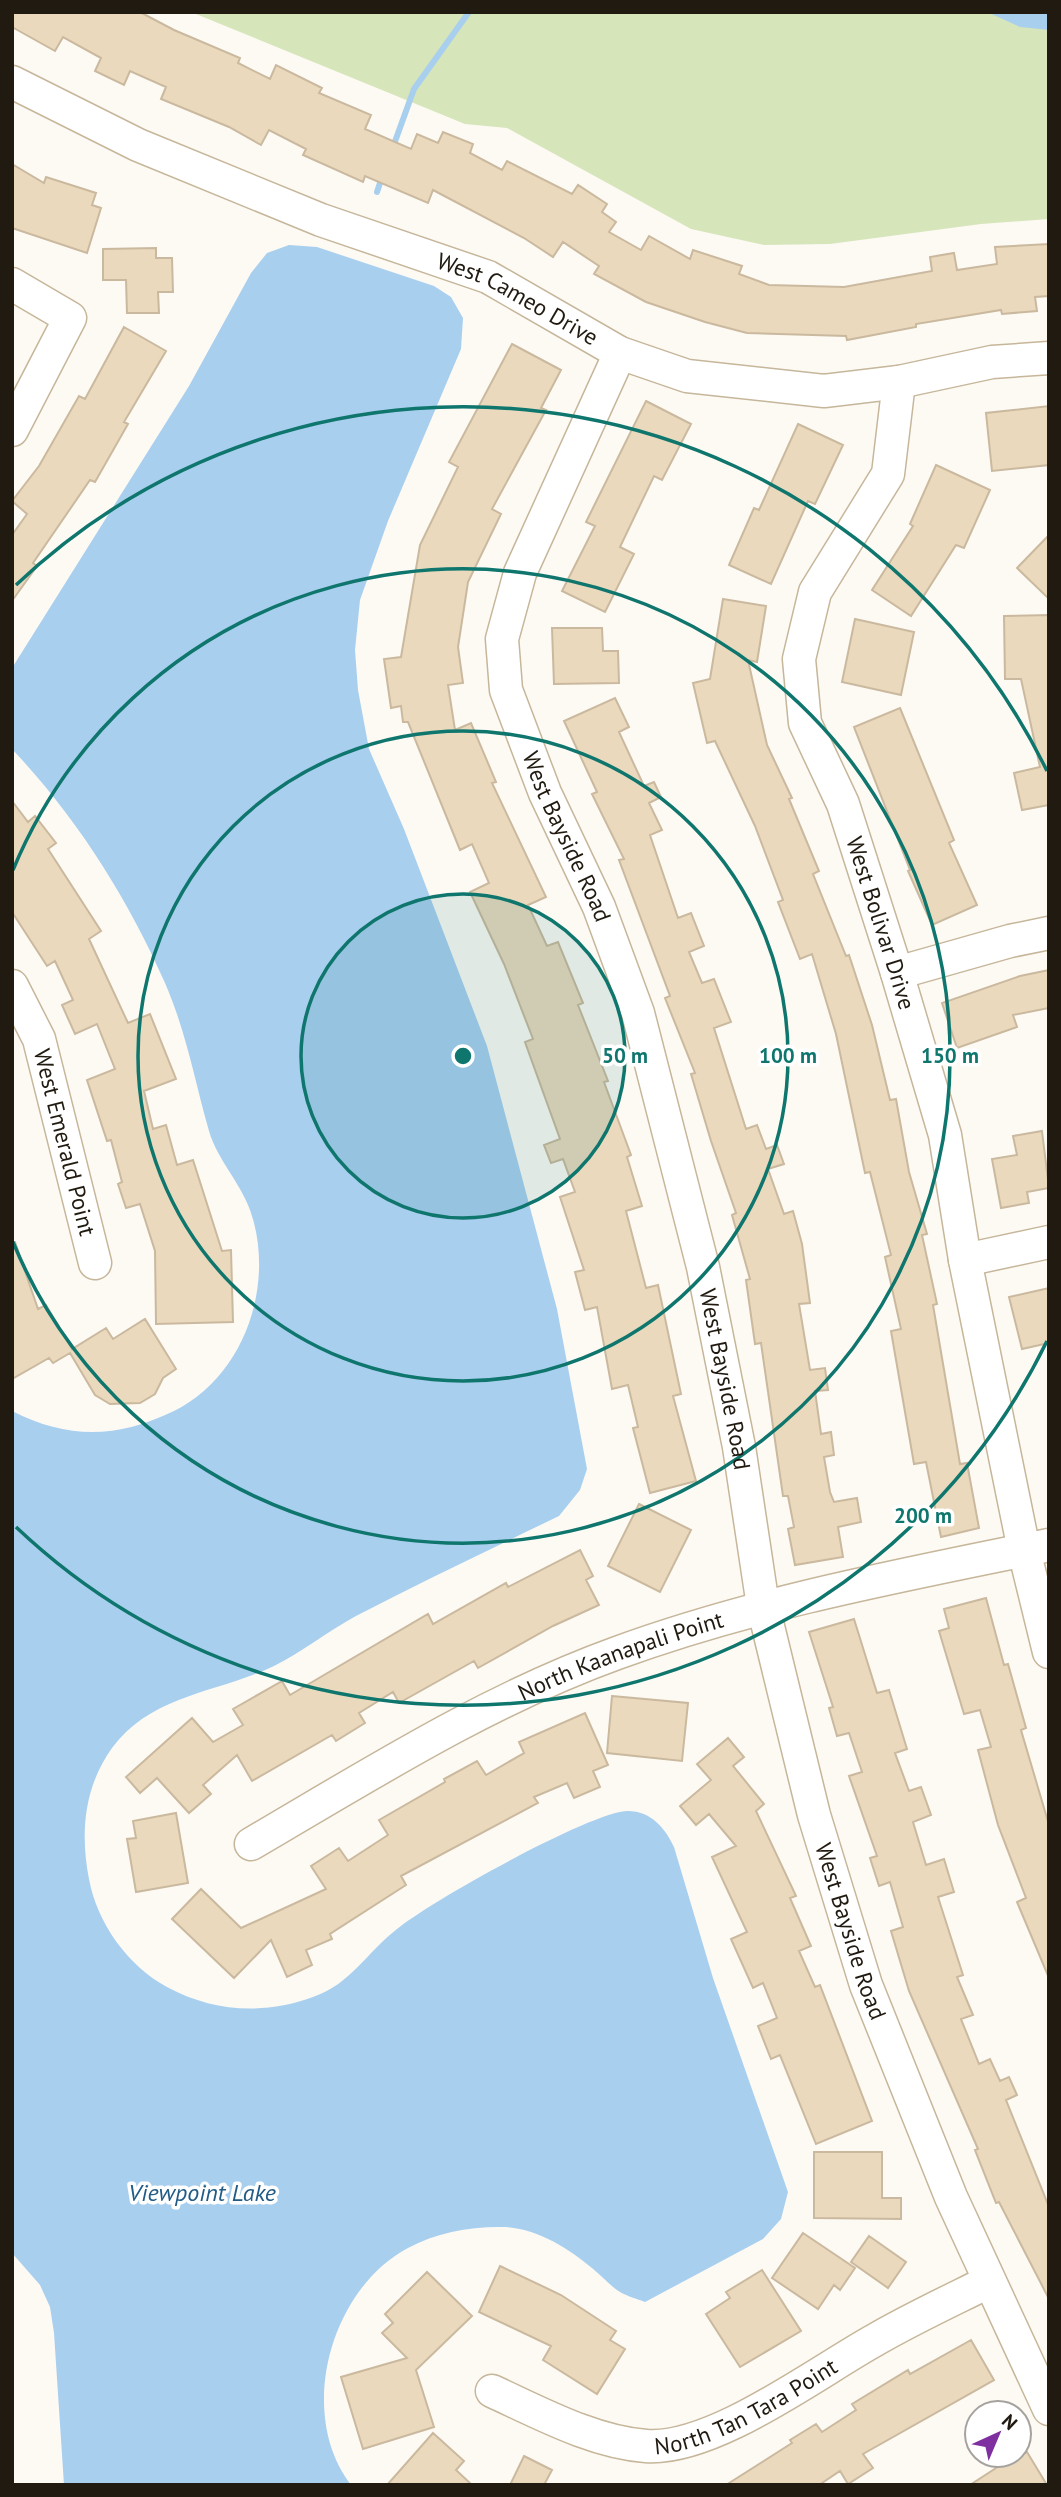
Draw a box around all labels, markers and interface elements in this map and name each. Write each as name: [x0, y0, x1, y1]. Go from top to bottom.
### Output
street label: West Cameo Drive: [433, 246, 604, 351]
street label: West Bayside Road: [517, 747, 618, 925]
street label: West Bolivar Drive: [840, 833, 922, 1013]
text: 50 m: [602, 1042, 648, 1069]
text: 100 m: [759, 1042, 817, 1069]
text: 150 m: [921, 1042, 979, 1069]
centre of rings: [451, 1044, 475, 1068]
street label: West Emerald Point: [28, 1046, 103, 1239]
street label: West Bayside Road: [694, 1286, 757, 1472]
text: 200 m: [894, 1502, 952, 1529]
street label: North Kaanapali Point: [513, 1604, 727, 1707]
street label: West Bayside Road: [809, 1839, 893, 2024]
water label: Viewpoint Lake: [128, 2177, 276, 2208]
street label: North Tan Tara Point: [653, 2351, 843, 2460]
north arrow: [963, 2399, 1033, 2469]
text: N: [997, 2409, 1023, 2435]

